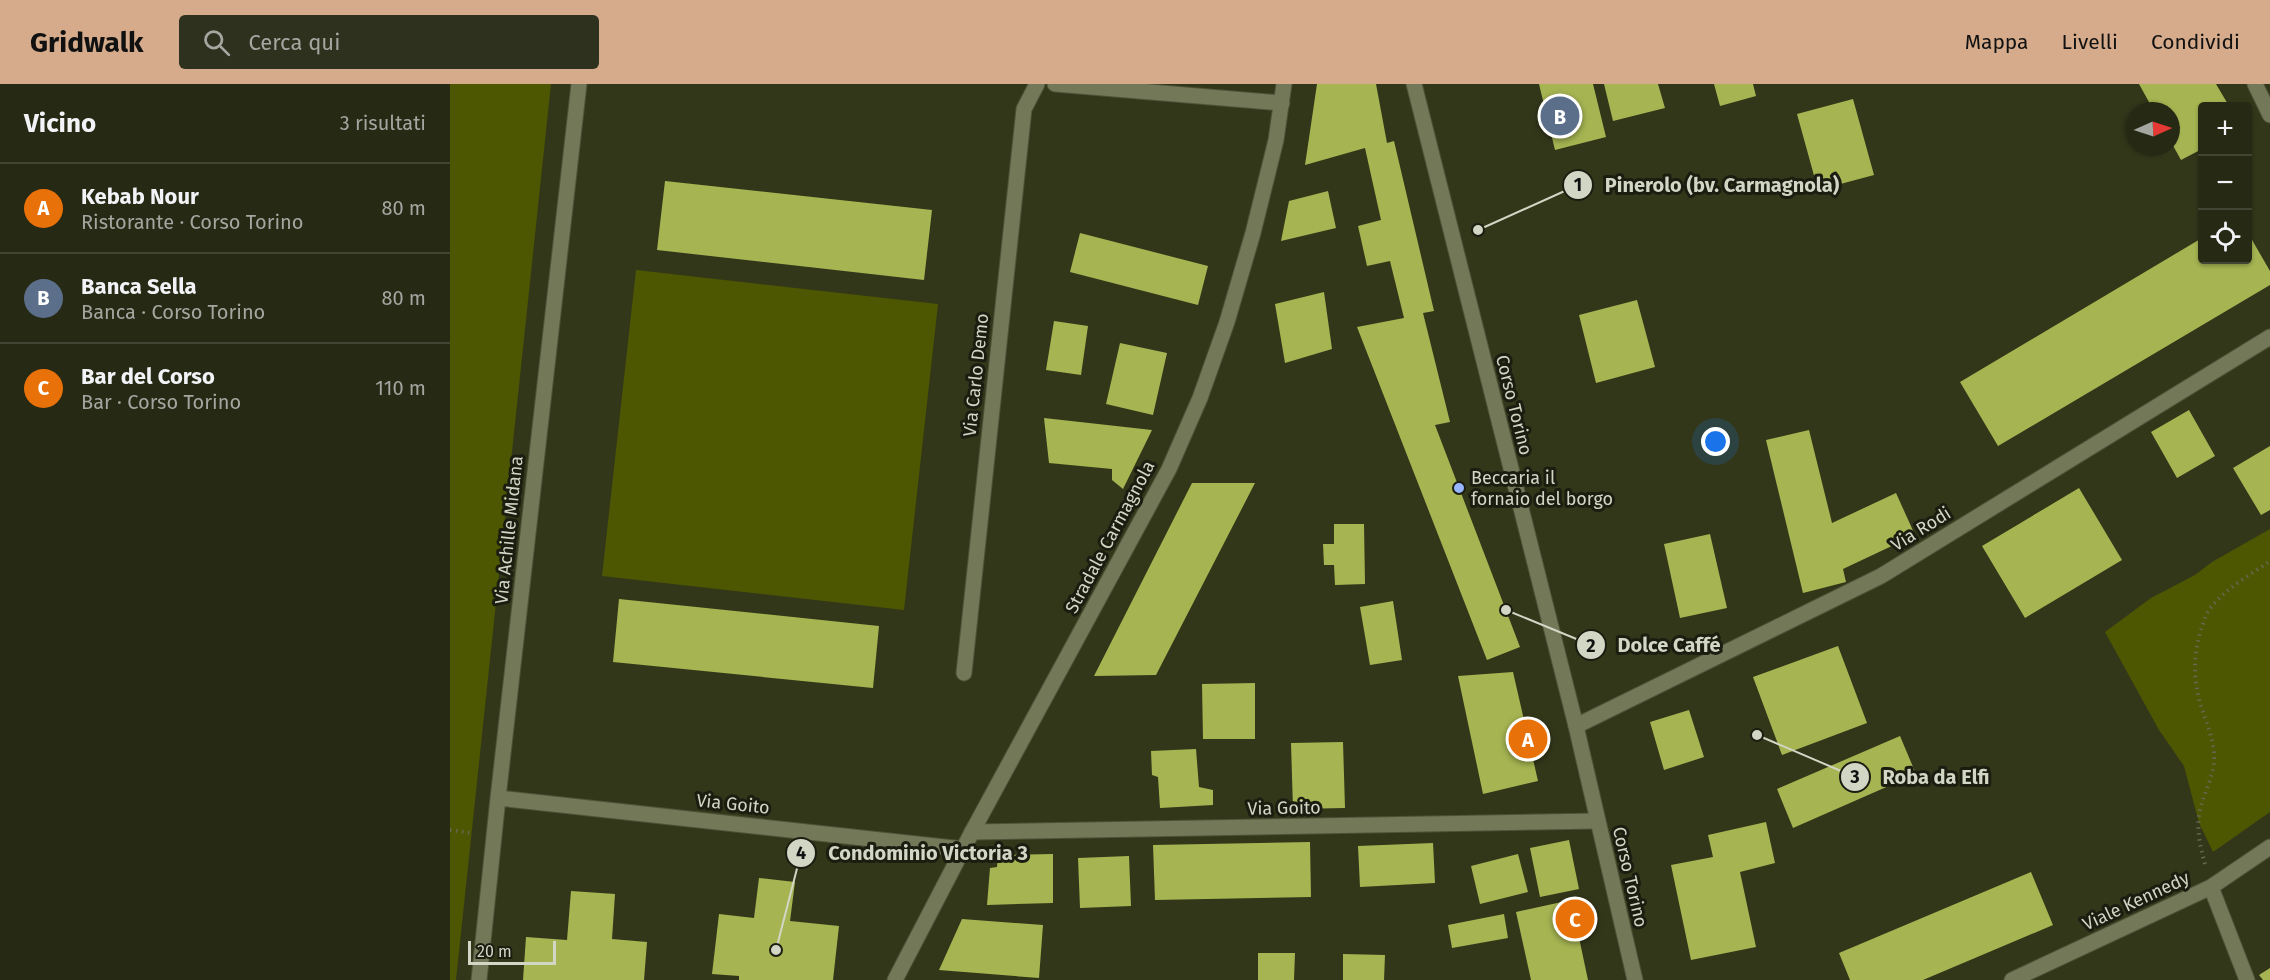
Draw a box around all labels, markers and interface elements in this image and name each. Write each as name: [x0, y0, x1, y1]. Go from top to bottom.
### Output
search box: [179, 15, 599, 69]
text: Gridwalk: [30, 26, 143, 59]
icon: search: [200, 26, 233, 59]
text: Cerca qui: [248, 29, 340, 56]
text: Mappa: [1965, 29, 2029, 55]
text: Livelli: [2062, 29, 2118, 55]
text: Condividi: [2151, 29, 2240, 55]
pin: B: [1540, 93, 1580, 138]
north arrow: [2126, 102, 2180, 156]
map controls: [2198, 102, 2252, 264]
button: +: [2198, 102, 2252, 156]
text: Vicino: [24, 108, 96, 139]
text: 3 risultati: [340, 111, 426, 135]
button: −: [2198, 156, 2252, 210]
callout: Pinerolo (bv. Carmagnola): [1563, 166, 1851, 204]
text: Pinerolo (bv. Carmagnola): [1605, 173, 1840, 197]
text: 1: [1574, 174, 1582, 196]
text: Kebab Nour: [81, 183, 199, 210]
text: A: [38, 196, 49, 220]
text: 80 m: [381, 196, 426, 220]
text: Ristorante · Corso Torino: [81, 210, 303, 234]
button: locate: [2198, 210, 2252, 264]
text: Banca Sella: [81, 273, 197, 300]
text: B: [37, 286, 50, 310]
text: 80 m: [381, 286, 426, 310]
text: Banca · Corso Torino: [81, 300, 265, 324]
street label: Via Carlo Demo: [959, 312, 993, 438]
street label: Corso Torino: [1491, 353, 1537, 457]
text: Bar del Corso: [81, 363, 215, 390]
text: C: [38, 376, 49, 400]
text: 110 m: [375, 376, 426, 400]
text: Bar · Corso Torino: [81, 390, 241, 414]
your location: [1701, 427, 1730, 456]
street label: Via Achille Midana: [490, 455, 528, 605]
street label: Stradale Carmagnola: [1060, 457, 1160, 617]
place label: Beccaria il fornaio del borgo: [1471, 467, 1613, 510]
marker: Beccaria il fornaio del borgo: [1452, 481, 1466, 495]
street label: Via Rodi: [1887, 502, 1955, 556]
callout: Dolce Caffé: [1576, 626, 1733, 664]
text: Dolce Caffé: [1618, 633, 1720, 657]
text: 2: [1586, 635, 1596, 657]
pin: A: [1508, 716, 1548, 762]
callout: Roba da Elfi: [1840, 758, 2001, 796]
text: Roba da Elfi: [1882, 765, 1990, 789]
text: 3: [1849, 766, 1860, 788]
street label: Via Goito: [695, 789, 771, 819]
street label: Via Goito: [1247, 796, 1321, 820]
street label: Corso Torino: [1608, 825, 1652, 929]
callout: Condominio Victoria 3: [786, 834, 1040, 872]
text: Condominio Victoria 3: [828, 841, 1028, 865]
text: 4: [796, 842, 806, 864]
street label: Viale Kennedy: [2079, 867, 2193, 935]
pin: C: [1556, 896, 1594, 942]
scale bar: [468, 938, 556, 966]
text: 20 m: [477, 942, 512, 961]

